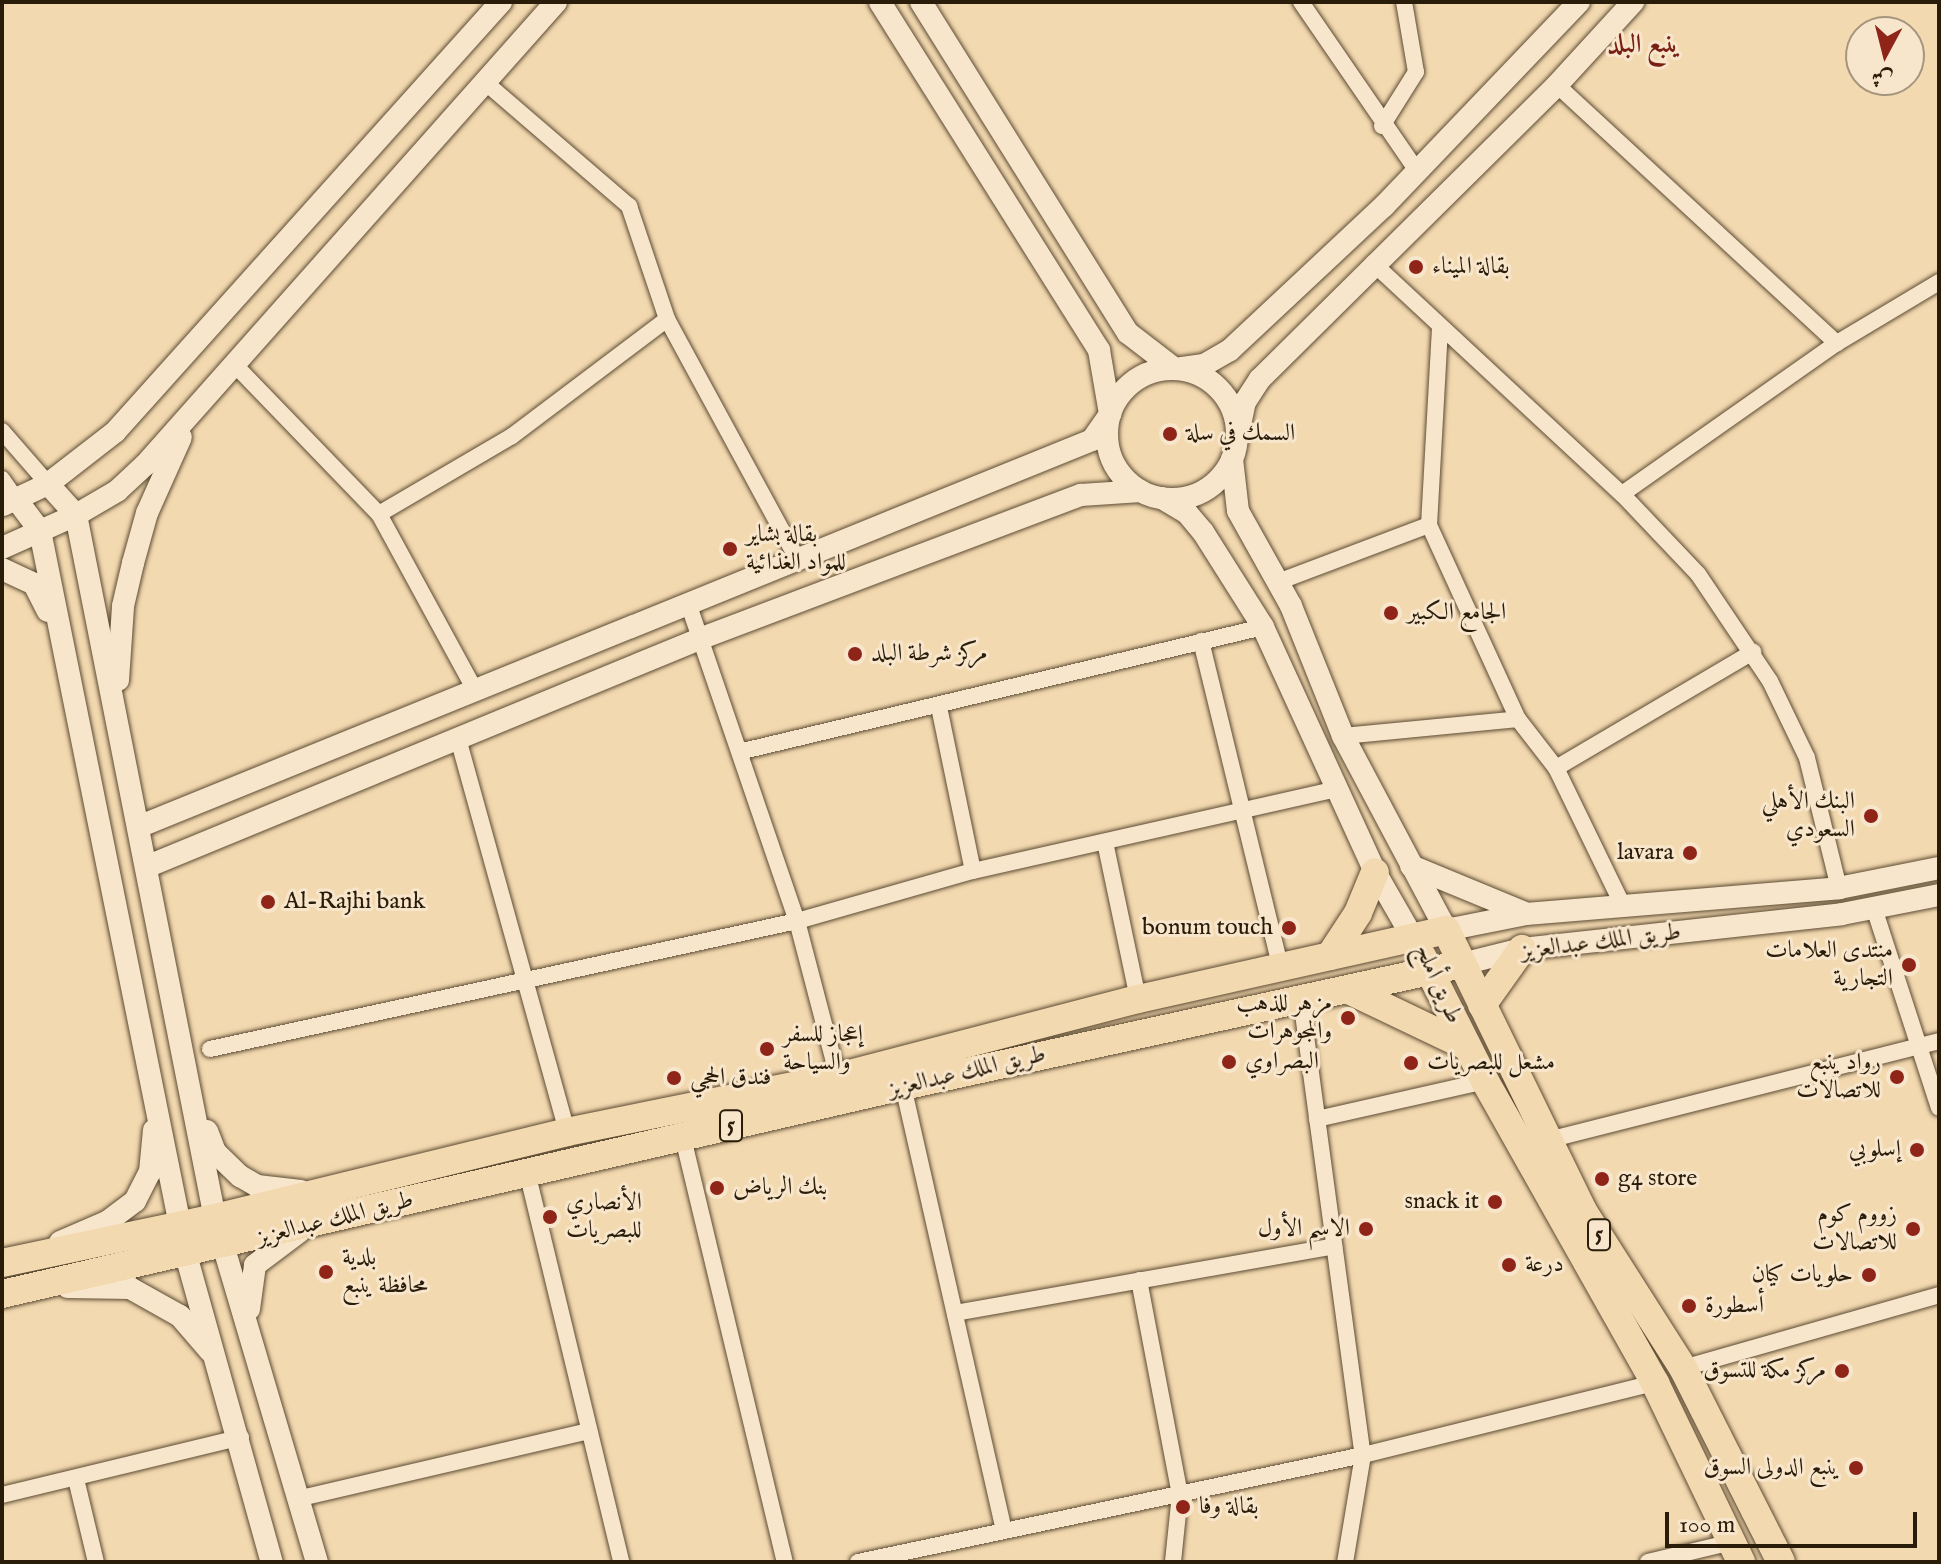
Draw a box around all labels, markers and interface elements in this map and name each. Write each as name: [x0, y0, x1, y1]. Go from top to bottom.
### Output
north arrow: [1845, 16, 1925, 96]
district label: ينبع البلد: [1607, 29, 1681, 61]
text: ش: [1870, 63, 1895, 93]
place label: بقالة الميناء: [1432, 253, 1510, 281]
marker: بقالة الميناء: [1407, 258, 1425, 276]
place label: السمك في سلة: [1186, 420, 1295, 448]
marker: السمك في سلة: [1161, 425, 1179, 443]
place label: بقالة بشاير للمواد الغذائية: [746, 521, 846, 577]
marker: بقالة بشاير للمواد الغذائية: [721, 540, 739, 558]
place label: الجامع الكبير: [1407, 599, 1506, 627]
marker: الجامع الكبير: [1382, 604, 1400, 622]
place label: مركز شرطة البلد: [871, 640, 988, 668]
marker: مركز شرطة البلد: [846, 645, 864, 663]
place label: البنك الأهلي السعودي: [1762, 788, 1855, 844]
marker: البنك الأهلي السعودي: [1862, 807, 1880, 825]
place label: lavara: [1617, 839, 1674, 867]
marker: lavara: [1681, 844, 1699, 862]
place label: Al-Rajhi bank: [284, 888, 425, 916]
marker: Al-Rajhi bank: [259, 893, 277, 911]
place label: bonum touch: [1142, 914, 1273, 942]
street label: طريق الملك عبدالعزيز: [1519, 918, 1683, 966]
marker: bonum touch: [1280, 919, 1298, 937]
place label: منتدى العلامات التجارية: [1765, 937, 1893, 993]
street label: طريق أملج: [1408, 940, 1468, 1028]
marker: منتدى العلامات التجارية: [1900, 956, 1918, 974]
place label: مزهر للذهب والمجوهرات: [1236, 990, 1332, 1046]
marker: مزهر للذهب والمجوهرات: [1339, 1009, 1357, 1027]
place label: إعجاز للسفر والسياحة: [783, 1021, 863, 1077]
marker: إعجاز للسفر والسياحة: [758, 1040, 776, 1058]
street label: طريق الملك عبدالعزيز: [885, 1040, 1049, 1104]
place label: البصراوي: [1245, 1048, 1319, 1076]
place label: مشعل للبصريات: [1427, 1049, 1555, 1077]
place label: رواد ينبع للاتصالات: [1796, 1049, 1881, 1105]
marker: البصراوي: [1220, 1053, 1238, 1071]
marker: مشعل للبصريات: [1402, 1054, 1420, 1072]
place label: فندق الحجي: [690, 1064, 771, 1092]
marker: رواد ينبع للاتصالات: [1888, 1068, 1906, 1086]
marker: فندق الحجي: [665, 1069, 683, 1087]
road number: 5: [719, 1108, 743, 1144]
place label: إسلوبي: [1849, 1136, 1901, 1164]
marker: إسلوبي: [1908, 1141, 1926, 1159]
place label: g4 store: [1618, 1165, 1697, 1193]
marker: g4 store: [1593, 1170, 1611, 1188]
place label: بنك الرياض: [733, 1174, 827, 1202]
marker: بنك الرياض: [708, 1179, 726, 1197]
street label: طريق الملك عبدالعزيز: [253, 1186, 417, 1252]
place label: snack it: [1404, 1188, 1479, 1216]
place label: الأنصاري للبصريات: [566, 1189, 642, 1245]
marker: snack it: [1486, 1193, 1504, 1211]
place label: زووم كوم للاتصالات: [1812, 1201, 1897, 1257]
marker: الأنصاري للبصريات: [541, 1208, 559, 1226]
place label: الاسم الأول: [1258, 1215, 1350, 1243]
road number: 5: [1587, 1217, 1611, 1253]
marker: الاسم الأول: [1357, 1220, 1375, 1238]
marker: زووم كوم للاتصالات: [1904, 1220, 1922, 1238]
place label: بلدية محافظة ينبع: [342, 1244, 428, 1300]
place label: درعة: [1525, 1251, 1564, 1279]
marker: درعة: [1500, 1256, 1518, 1274]
place label: حلويات كيان: [1751, 1261, 1853, 1289]
marker: بلدية محافظة ينبع: [317, 1263, 335, 1281]
marker: حلويات كيان: [1860, 1266, 1878, 1284]
place label: أسطورة: [1705, 1292, 1764, 1320]
marker: أسطورة: [1680, 1297, 1698, 1315]
place label: مركز مكة للتسوق: [1703, 1357, 1826, 1385]
marker: مركز مكة للتسوق: [1833, 1362, 1851, 1380]
place label: ينبع الدولى السوق: [1703, 1454, 1840, 1482]
marker: ينبع الدولى السوق: [1847, 1459, 1865, 1477]
place label: بقالة وفا: [1199, 1493, 1259, 1521]
scale bar: [1669, 1496, 1921, 1546]
marker: بقالة وفا: [1174, 1498, 1192, 1516]
text: 100 m: [1679, 1510, 1735, 1541]

